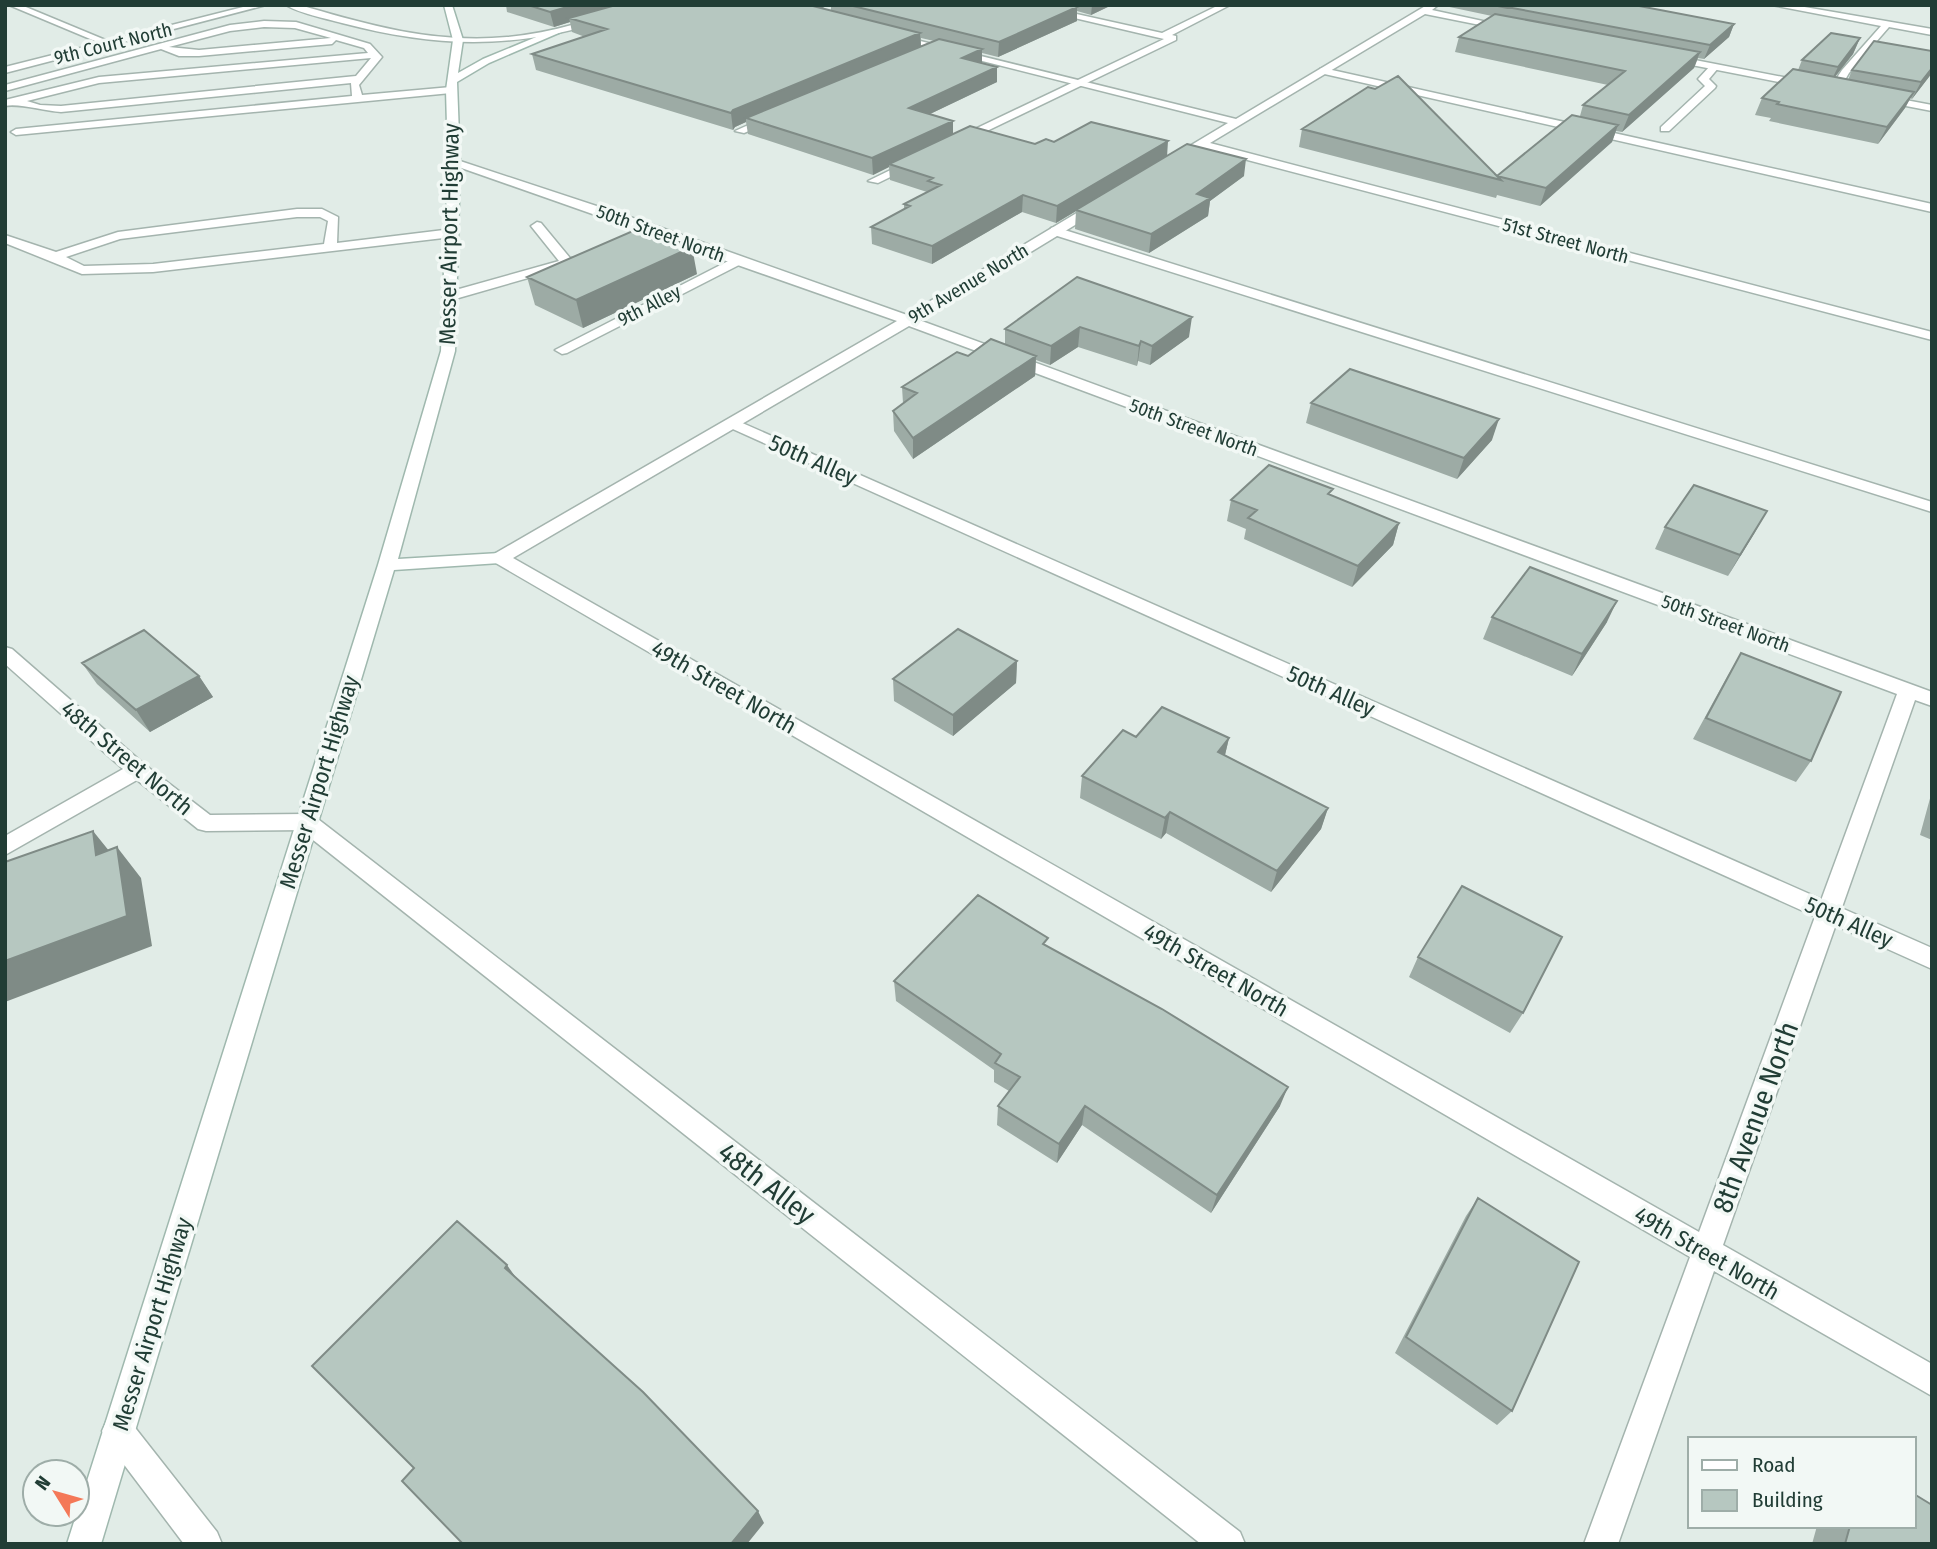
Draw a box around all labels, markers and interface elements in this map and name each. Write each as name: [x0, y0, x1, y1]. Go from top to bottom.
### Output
street label: 9th Court North: [52, 18, 175, 69]
street label: Messer Airport Highway: [433, 122, 465, 345]
street label: 50th Street North: [594, 200, 728, 267]
street label: 51st Street North: [1500, 213, 1631, 268]
street label: 9th Avenue North: [904, 239, 1032, 328]
street label: 9th Alley: [614, 280, 685, 331]
street label: 50th Street North: [1127, 394, 1261, 461]
street label: 50th Alley: [765, 428, 862, 492]
street label: 50th Street North: [1659, 590, 1793, 657]
street label: 49th Street North: [647, 634, 801, 740]
street label: 50th Alley: [1283, 659, 1380, 723]
street label: Messer Airport Highway: [273, 671, 365, 892]
street label: 48th Street North: [55, 695, 199, 821]
street label: 50th Alley: [1801, 890, 1898, 954]
street label: 49th Street North: [1139, 917, 1293, 1023]
street label: 8th Avenue North: [1706, 1017, 1805, 1217]
street label: 48th Alley: [712, 1135, 822, 1232]
street label: 49th Street North: [1630, 1200, 1784, 1306]
street label: Messer Airport Highway: [106, 1213, 198, 1434]
legend: [1688, 1437, 1916, 1528]
text: Road: [1752, 1452, 1796, 1478]
north arrow: [21, 1458, 91, 1528]
text: N: [30, 1472, 55, 1495]
text: Building: [1752, 1487, 1823, 1513]

